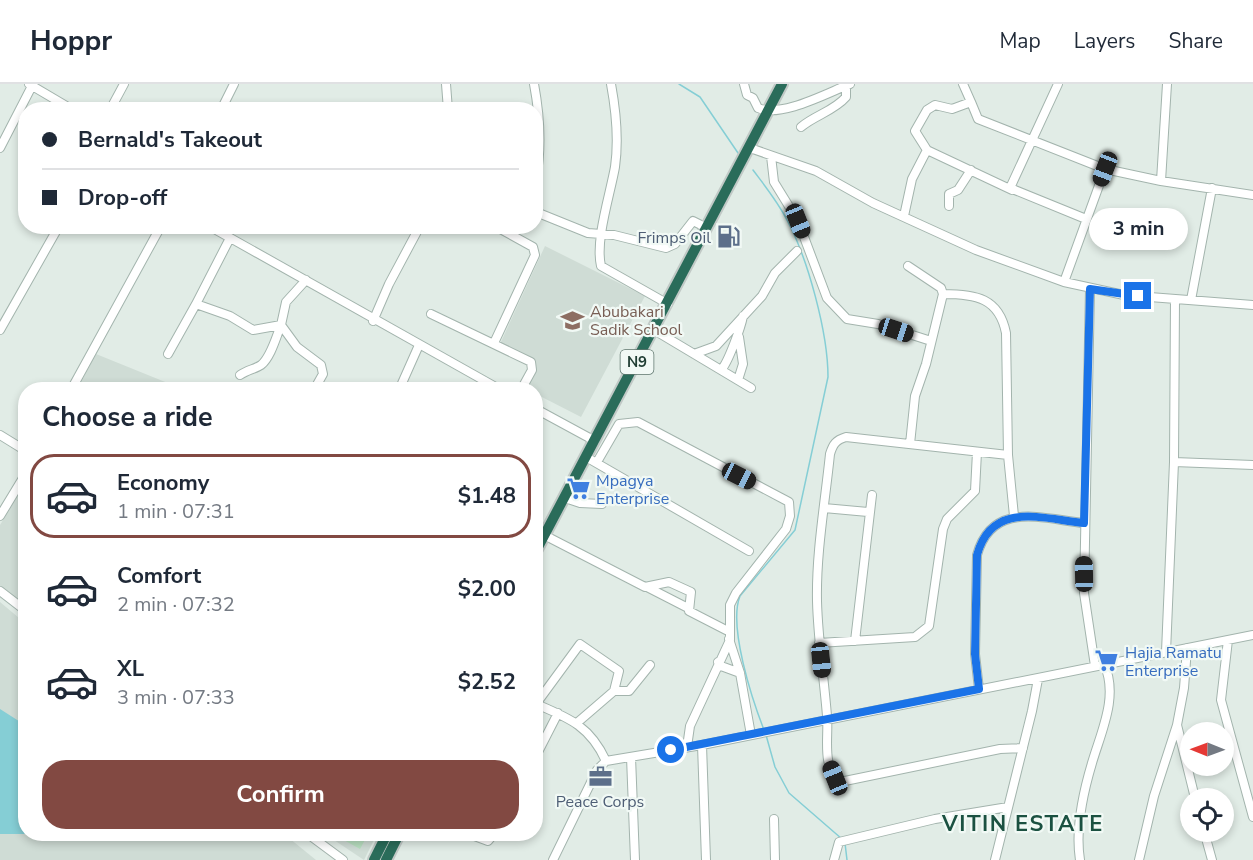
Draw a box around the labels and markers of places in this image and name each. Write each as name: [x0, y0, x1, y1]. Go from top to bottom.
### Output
fuel station icon: Frimps Oil: [716, 224, 742, 250]
place label: Frimps Oil: [637, 227, 711, 249]
place label: Abubakari Sadik School: [590, 301, 683, 341]
school or university icon: Abubakari Sadik School: [559, 307, 585, 333]
place label: Mpagya Enterprise: [596, 470, 669, 510]
supermarket icon: Mpagya Enterprise: [565, 476, 591, 502]
place label: Hajia Ramatu Enterprise: [1125, 642, 1222, 682]
supermarket icon: Hajia Ramatu Enterprise: [1094, 648, 1120, 674]
office icon: Peace Corps: [587, 763, 613, 789]
place label: Peace Corps: [556, 791, 644, 813]

